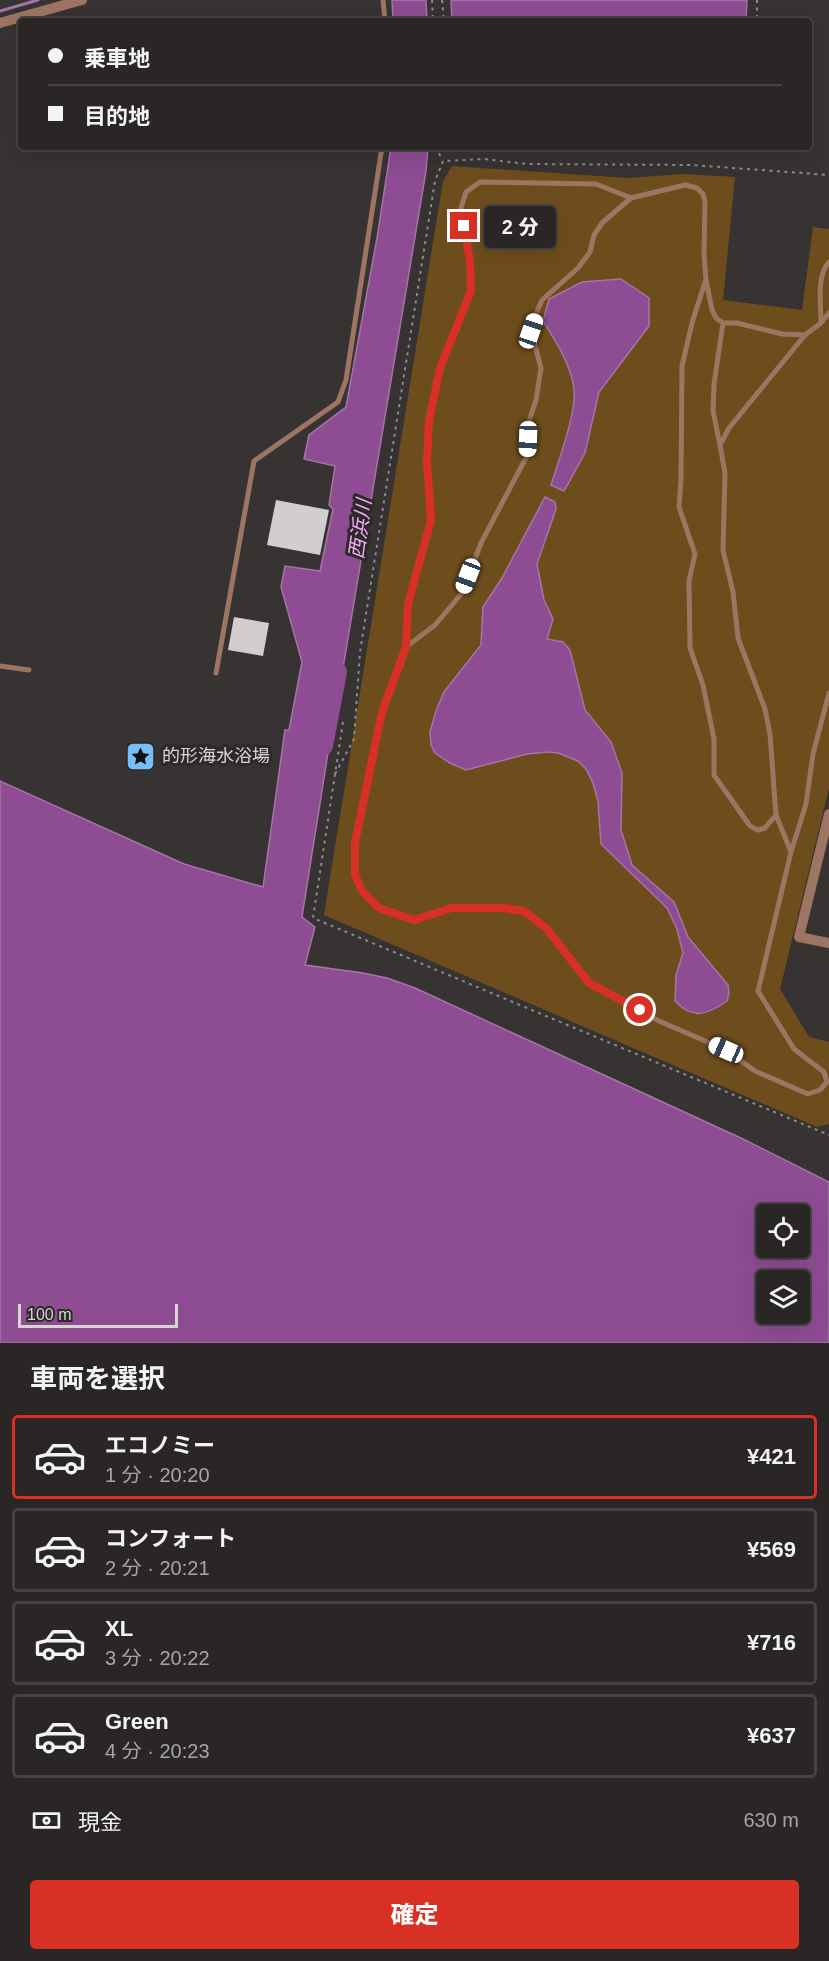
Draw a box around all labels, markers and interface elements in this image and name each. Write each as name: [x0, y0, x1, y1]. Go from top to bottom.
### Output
text: 乗車地: [84, 46, 150, 71]
text: 目的地: [84, 104, 150, 129]
callout: 2 分: [485, 205, 557, 247]
route end: [450, 212, 477, 239]
text: 2 分: [502, 216, 538, 238]
car: [517, 311, 545, 351]
car: [518, 421, 538, 457]
water label: 西浜川: [345, 496, 375, 560]
car: [453, 556, 483, 596]
place icon: 的形海水浴場: [125, 740, 157, 772]
place label: 的形海水浴場: [162, 746, 270, 766]
route start: [626, 996, 653, 1023]
car: [706, 1034, 746, 1066]
map controls: [756, 1204, 810, 1324]
button: locate: [756, 1204, 810, 1258]
button: layers: [756, 1270, 810, 1324]
scale bar: [18, 1301, 178, 1328]
text: 100 m: [27, 1306, 71, 1323]
text: 車両を選択: [30, 1364, 165, 1394]
icon: car: [33, 1430, 87, 1484]
text: エコノミー: [105, 1433, 215, 1458]
text: ¥421: [747, 1444, 796, 1469]
text: 1 分 · 20:20: [105, 1464, 210, 1486]
icon: car: [33, 1523, 87, 1577]
text: コンフォート: [105, 1526, 236, 1551]
text: ¥569: [747, 1537, 796, 1562]
text: 2 分 · 20:21: [105, 1557, 210, 1579]
icon: car: [33, 1616, 87, 1670]
text: XL: [105, 1616, 133, 1641]
text: ¥716: [747, 1630, 796, 1655]
text: 3 分 · 20:22: [105, 1647, 210, 1669]
icon: car: [33, 1709, 87, 1763]
text: Green: [105, 1709, 169, 1734]
text: ¥637: [747, 1723, 796, 1748]
text: 4 分 · 20:23: [105, 1740, 210, 1762]
icon: cash: [30, 1804, 63, 1837]
text: 630 m: [743, 1809, 799, 1831]
text: 現金: [78, 1810, 122, 1835]
button: 確定: [30, 1880, 799, 1949]

